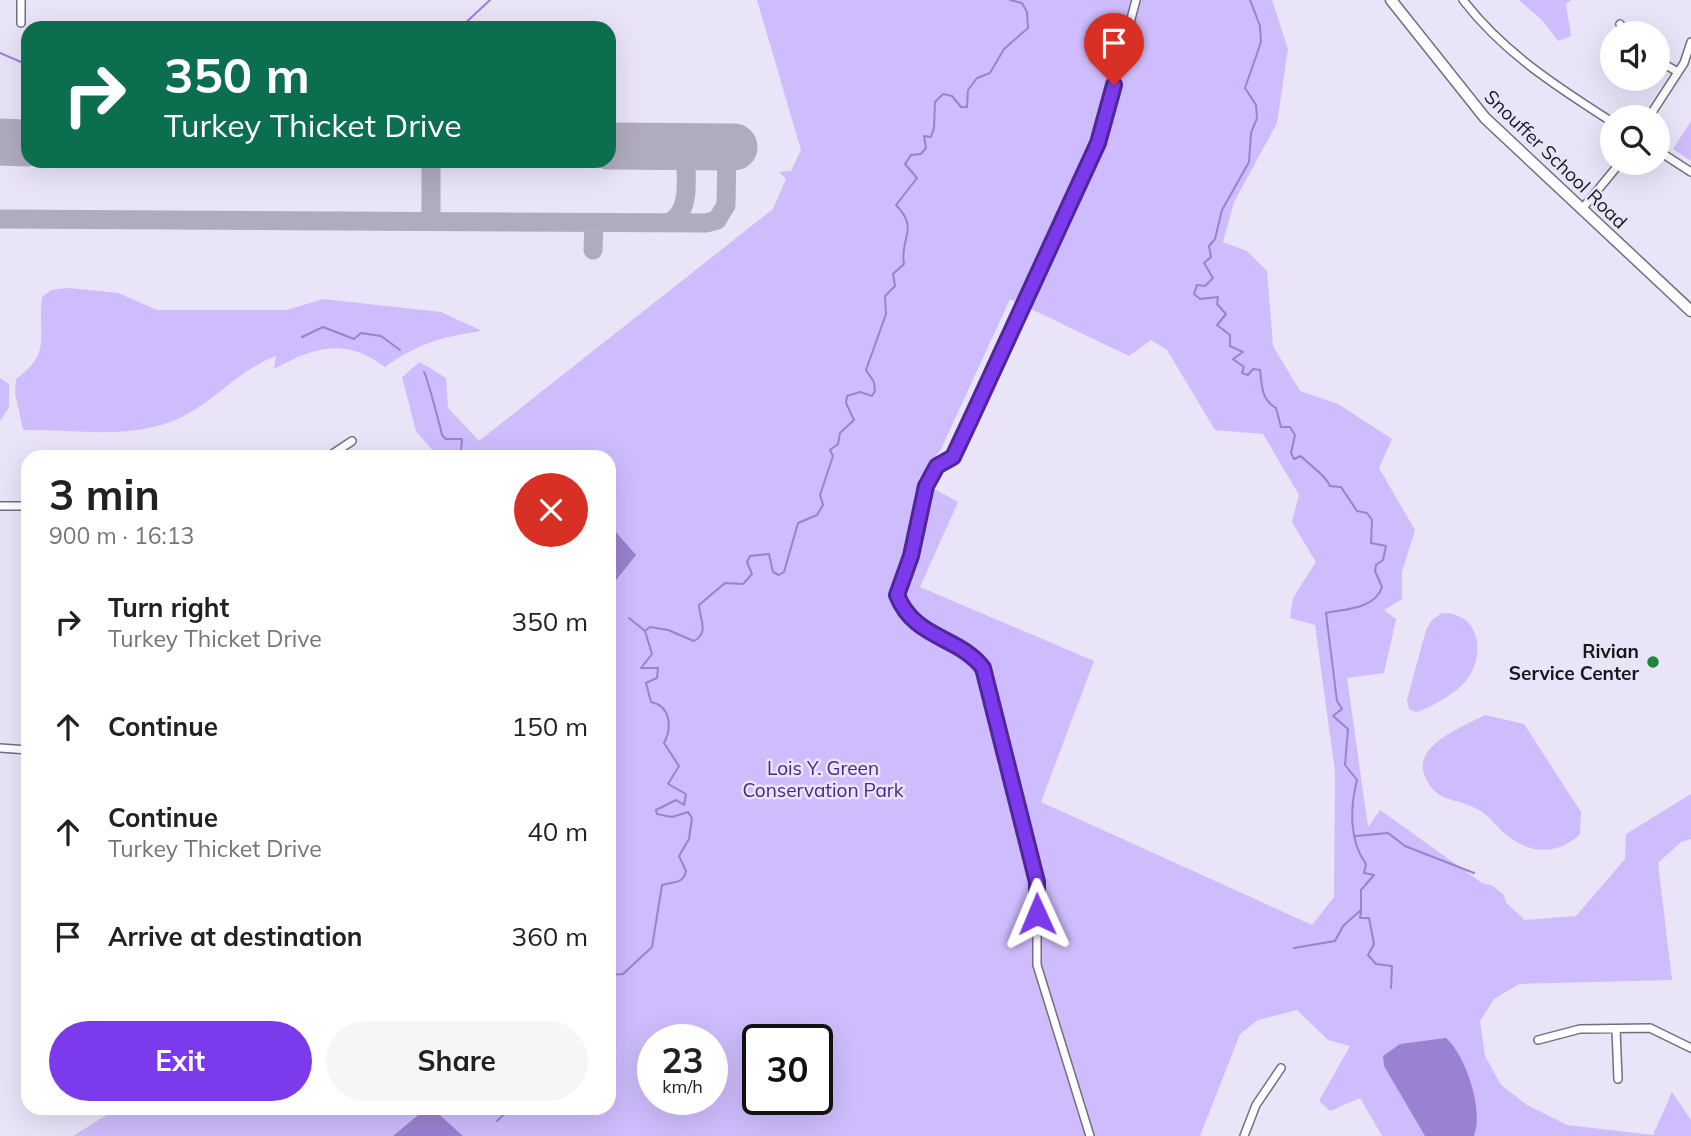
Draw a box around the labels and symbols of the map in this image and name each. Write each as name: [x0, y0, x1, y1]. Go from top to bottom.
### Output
pin: [1084, 13, 1144, 85]
street label: Snouffer School Road: [1480, 85, 1632, 233]
place label: Rivian Service Center: [1509, 639, 1640, 685]
marker: Rivian Service Center: [1645, 654, 1661, 670]
park label: Lois Y. Green Conservation Park: [743, 756, 904, 802]
position arrow: [1000, 877, 1074, 951]
speed limit sign: 30: [742, 1024, 833, 1115]

